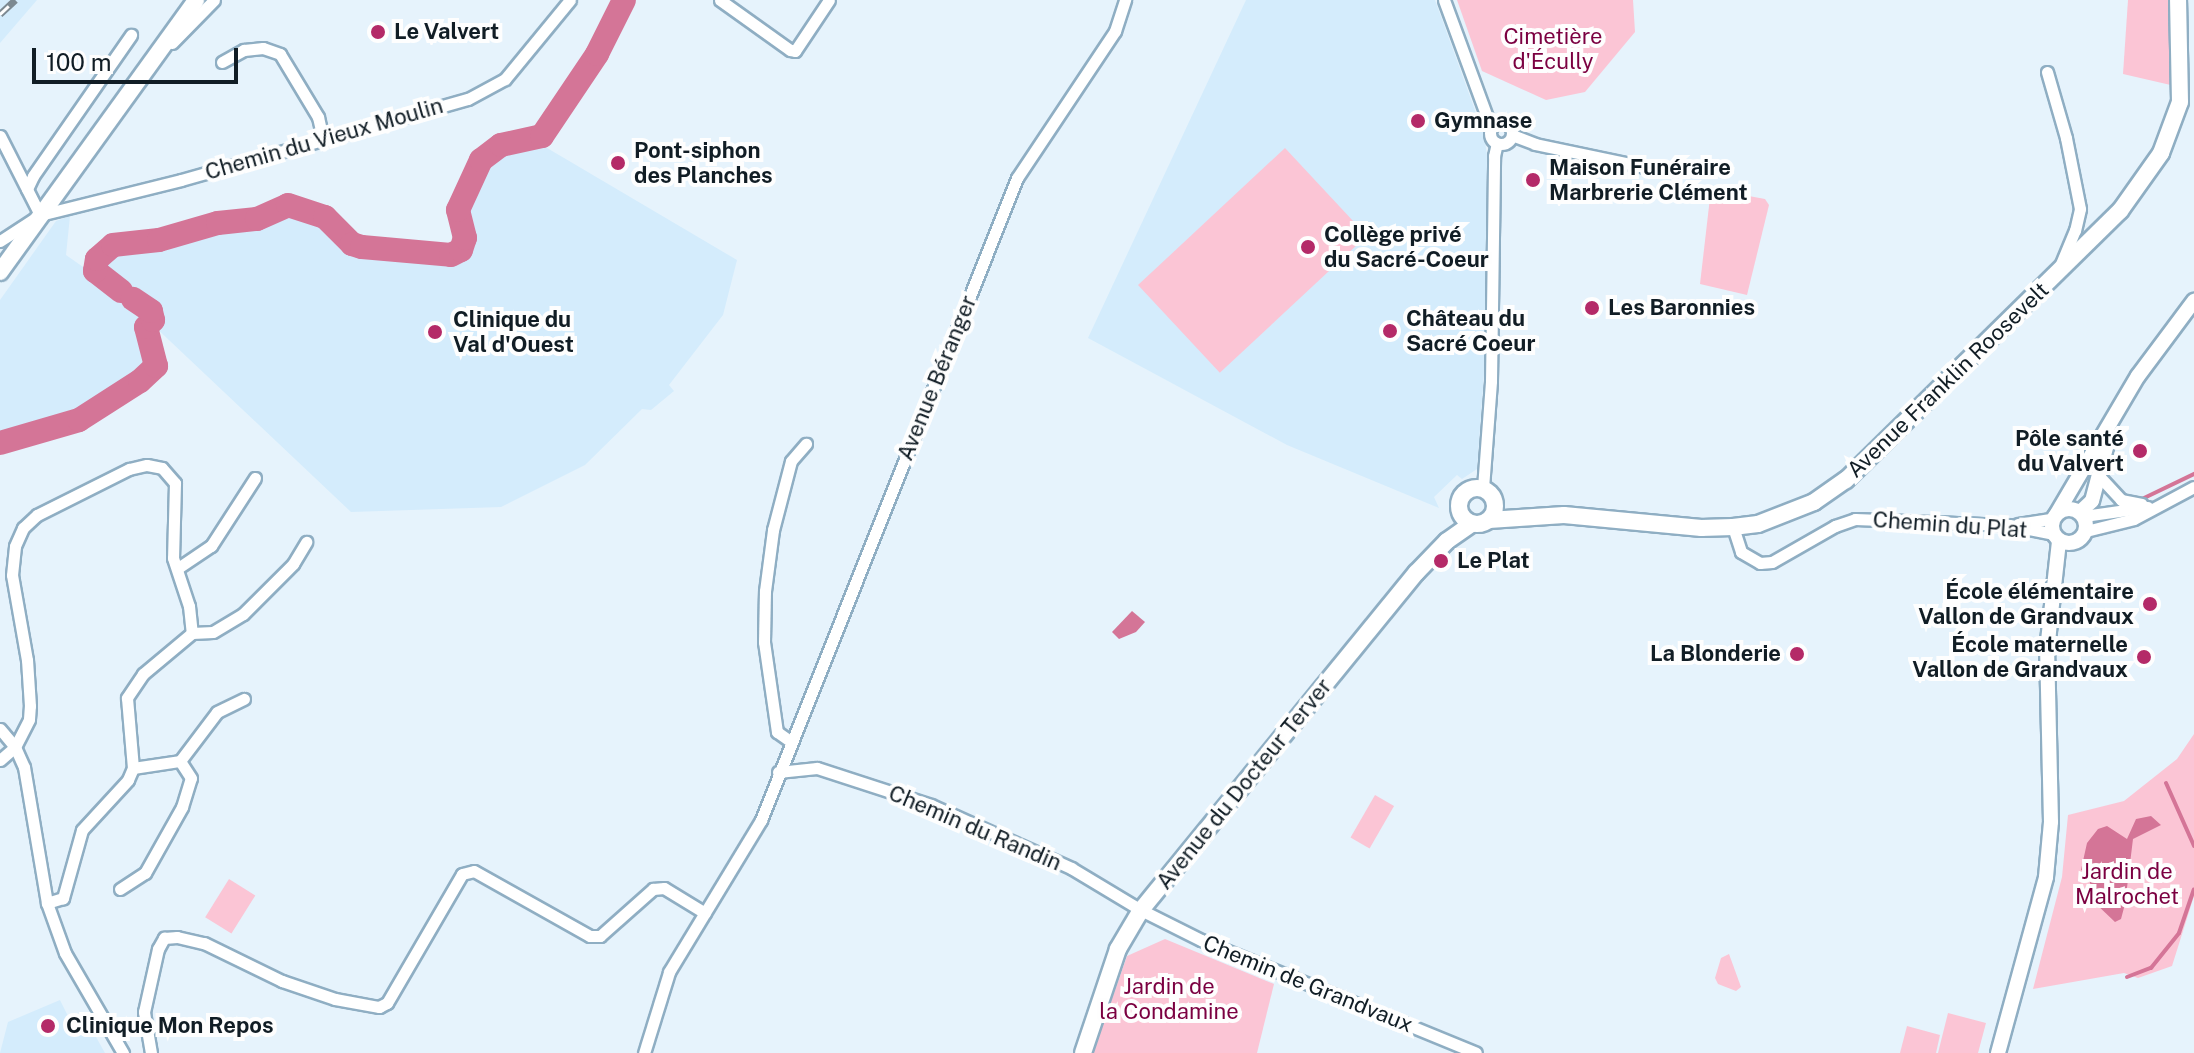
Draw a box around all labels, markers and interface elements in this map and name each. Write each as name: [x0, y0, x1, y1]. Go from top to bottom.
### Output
place label: Le Valvert: [394, 19, 500, 45]
marker: Le Valvert: [369, 23, 387, 41]
park label: Cimetière d'Écully: [1503, 23, 1603, 74]
scale bar: [36, 32, 242, 82]
text: 100 m: [46, 48, 112, 76]
street label: Chemin du Vieux Moulin: [202, 92, 446, 186]
place label: Gymnase: [1434, 108, 1532, 134]
marker: Gymnase: [1409, 112, 1427, 130]
place label: Pont-siphon des Planches: [634, 137, 773, 188]
marker: Pont-siphon des Planches: [609, 154, 627, 172]
place label: Maison Funéraire Marbrerie Clément: [1549, 154, 1748, 206]
marker: Maison Funéraire Marbrerie Clément: [1524, 171, 1542, 189]
place label: Collège privé du Sacré-Coeur: [1324, 221, 1489, 272]
marker: Collège privé du Sacré-Coeur: [1299, 238, 1317, 256]
street label: Avenue Franklin Roosevelt: [1842, 277, 2054, 483]
street label: Avenue Béranger: [892, 292, 982, 464]
place label: Les Baronnies: [1608, 295, 1755, 321]
marker: Les Baronnies: [1583, 299, 1601, 317]
place label: Château du Sacré Coeur: [1406, 305, 1536, 356]
place label: Clinique du Val d'Ouest: [453, 306, 574, 358]
marker: Clinique du Val d'Ouest: [424, 321, 446, 343]
marker: Château du Sacré Coeur: [1381, 322, 1399, 340]
place label: Pôle santé du Valvert: [2015, 425, 2124, 476]
marker: Pôle santé du Valvert: [2131, 442, 2149, 460]
street label: Chemin du Plat: [1872, 506, 2028, 544]
place label: Le Plat: [1457, 548, 1530, 574]
marker: Le Plat: [1432, 552, 1450, 570]
place label: École élémentaire Vallon de Grandvaux: [1918, 578, 2134, 630]
marker: École élémentaire Vallon de Grandvaux: [2141, 595, 2159, 613]
place label: École maternelle Vallon de Grandvaux: [1912, 631, 2128, 682]
place label: La Blonderie: [1650, 641, 1781, 667]
marker: La Blonderie: [1788, 645, 1806, 663]
marker: École maternelle Vallon de Grandvaux: [2135, 648, 2153, 666]
street label: Avenue du Docteur Terver: [1151, 673, 1337, 895]
street label: Chemin du Randin: [885, 780, 1065, 876]
park label: Jardin de Malrochet: [2075, 858, 2179, 910]
street label: Chemin de Grandvaux: [1199, 930, 1417, 1038]
park label: Jardin de la Condamine: [1099, 973, 1239, 1024]
place label: Clinique Mon Repos: [66, 1013, 274, 1039]
marker: Clinique Mon Repos: [37, 1015, 59, 1037]

